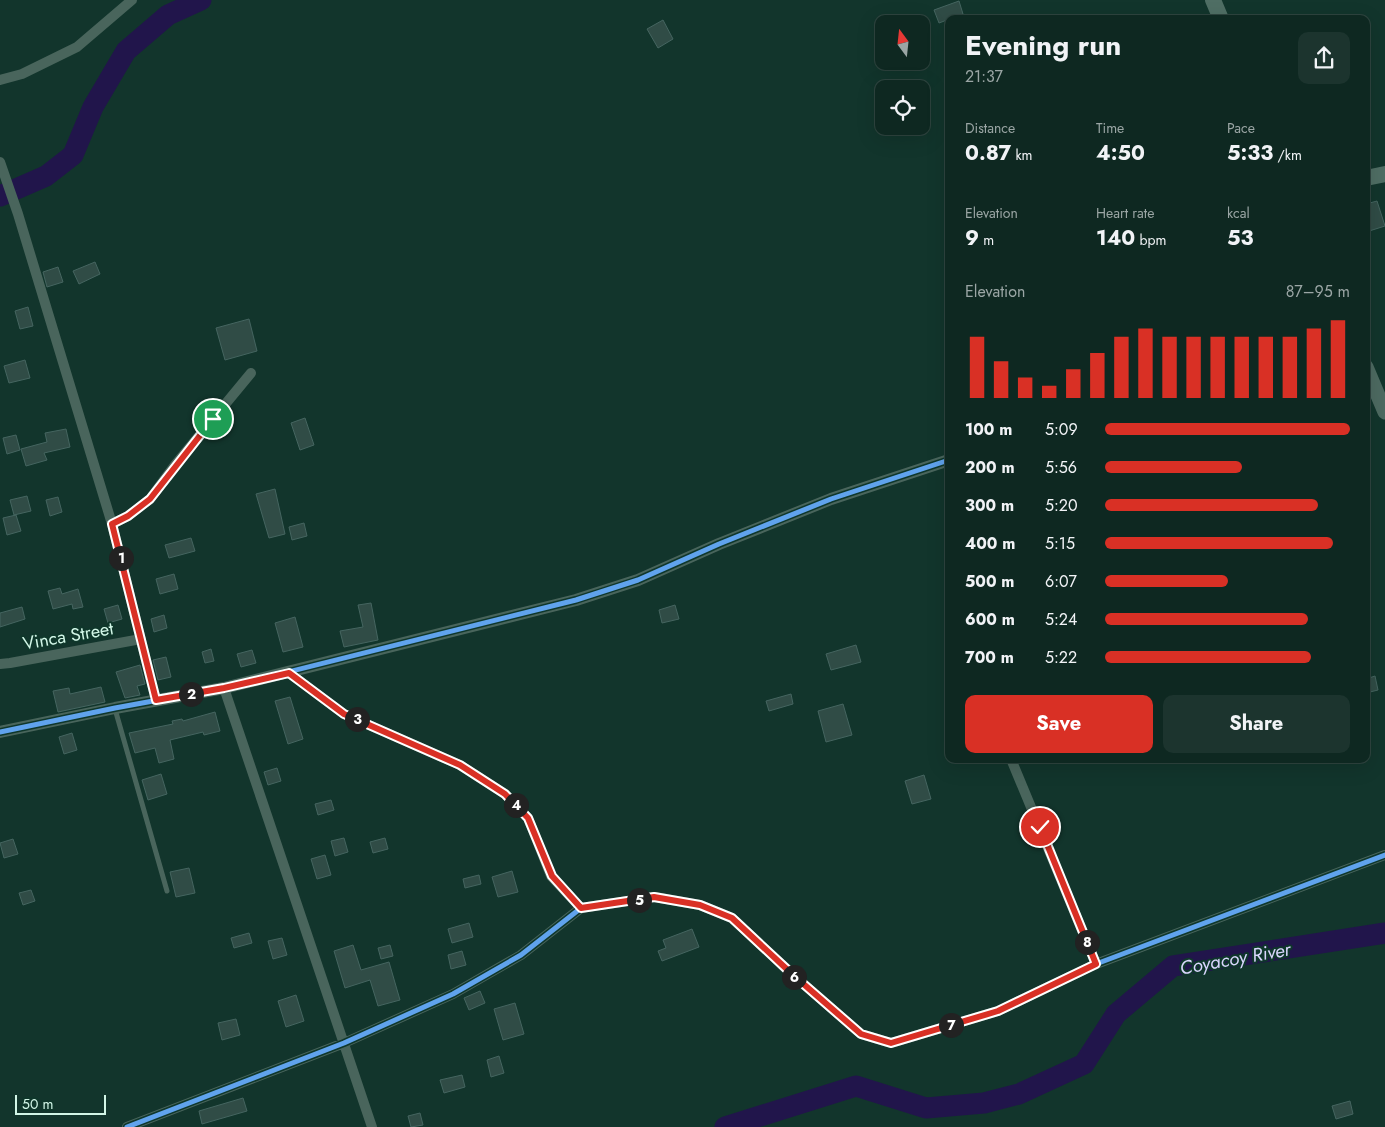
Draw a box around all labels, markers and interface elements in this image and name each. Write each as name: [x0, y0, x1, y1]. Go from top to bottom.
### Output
north arrow: [875, 15, 930, 70]
map controls: [875, 15, 930, 135]
text: Evening run: [965, 25, 1121, 66]
button: share: [1298, 32, 1350, 84]
text: 21:37: [965, 65, 1003, 88]
button: locate: [875, 80, 930, 135]
text: Distance: [965, 118, 1015, 138]
text: Time: [1096, 118, 1124, 138]
text: Pace: [1227, 118, 1255, 138]
text: 0.87: [965, 138, 1011, 168]
text: 4:50: [1096, 138, 1145, 168]
text: 5:33: [1227, 138, 1273, 168]
text: km: [1011, 145, 1032, 165]
text: /km: [1273, 145, 1302, 165]
text: Elevation: [965, 203, 1018, 223]
text: Heart rate: [1096, 203, 1154, 223]
text: kcal: [1227, 203, 1250, 223]
text: 9: [965, 223, 979, 253]
text: 140: [1096, 223, 1135, 253]
text: 53: [1227, 223, 1254, 253]
text: m: [979, 230, 994, 250]
text: bpm: [1135, 230, 1166, 250]
text: Elevation: [965, 280, 1025, 303]
text: 87–95 m: [1286, 280, 1350, 303]
pin: [192, 398, 234, 440]
icon: arrive: [199, 405, 227, 433]
text: 100 m: [965, 418, 1012, 441]
text: 5:09: [1045, 418, 1078, 441]
text: 200 m: [965, 456, 1015, 479]
text: 5:56: [1045, 456, 1077, 479]
text: 300 m: [965, 494, 1014, 517]
text: 5:20: [1045, 494, 1078, 517]
text: 400 m: [965, 532, 1015, 555]
text: 5:15: [1045, 532, 1075, 555]
pin: 1: [108, 546, 134, 570]
text: 1: [118, 548, 125, 568]
text: 500 m: [965, 570, 1014, 593]
text: 6:07: [1045, 570, 1077, 593]
text: 600 m: [965, 608, 1015, 631]
text: 5:24: [1045, 608, 1077, 631]
street label: Vinca Street: [21, 615, 116, 657]
text: 700 m: [965, 646, 1014, 669]
text: 5:22: [1045, 646, 1077, 669]
pin: 2: [178, 682, 204, 706]
text: 2: [187, 684, 196, 704]
button: Save: [965, 695, 1153, 753]
button: Share: [1163, 695, 1350, 753]
pin: 3: [344, 706, 370, 732]
text: 3: [353, 709, 362, 729]
pin: 4: [504, 792, 528, 818]
text: 4: [512, 795, 521, 815]
pin: [1019, 806, 1061, 848]
icon: check: [1026, 813, 1054, 841]
pin: 5: [626, 888, 652, 912]
text: 5: [635, 890, 644, 910]
pin: 8: [1074, 930, 1100, 954]
text: 8: [1083, 932, 1092, 952]
water label: Coyacoy River: [1177, 935, 1294, 982]
pin: 6: [782, 964, 806, 990]
text: 6: [790, 967, 799, 987]
pin: 7: [938, 1012, 964, 1038]
text: 7: [947, 1015, 956, 1035]
scale bar: [15, 1092, 106, 1115]
text: 50 m: [22, 1094, 53, 1114]

